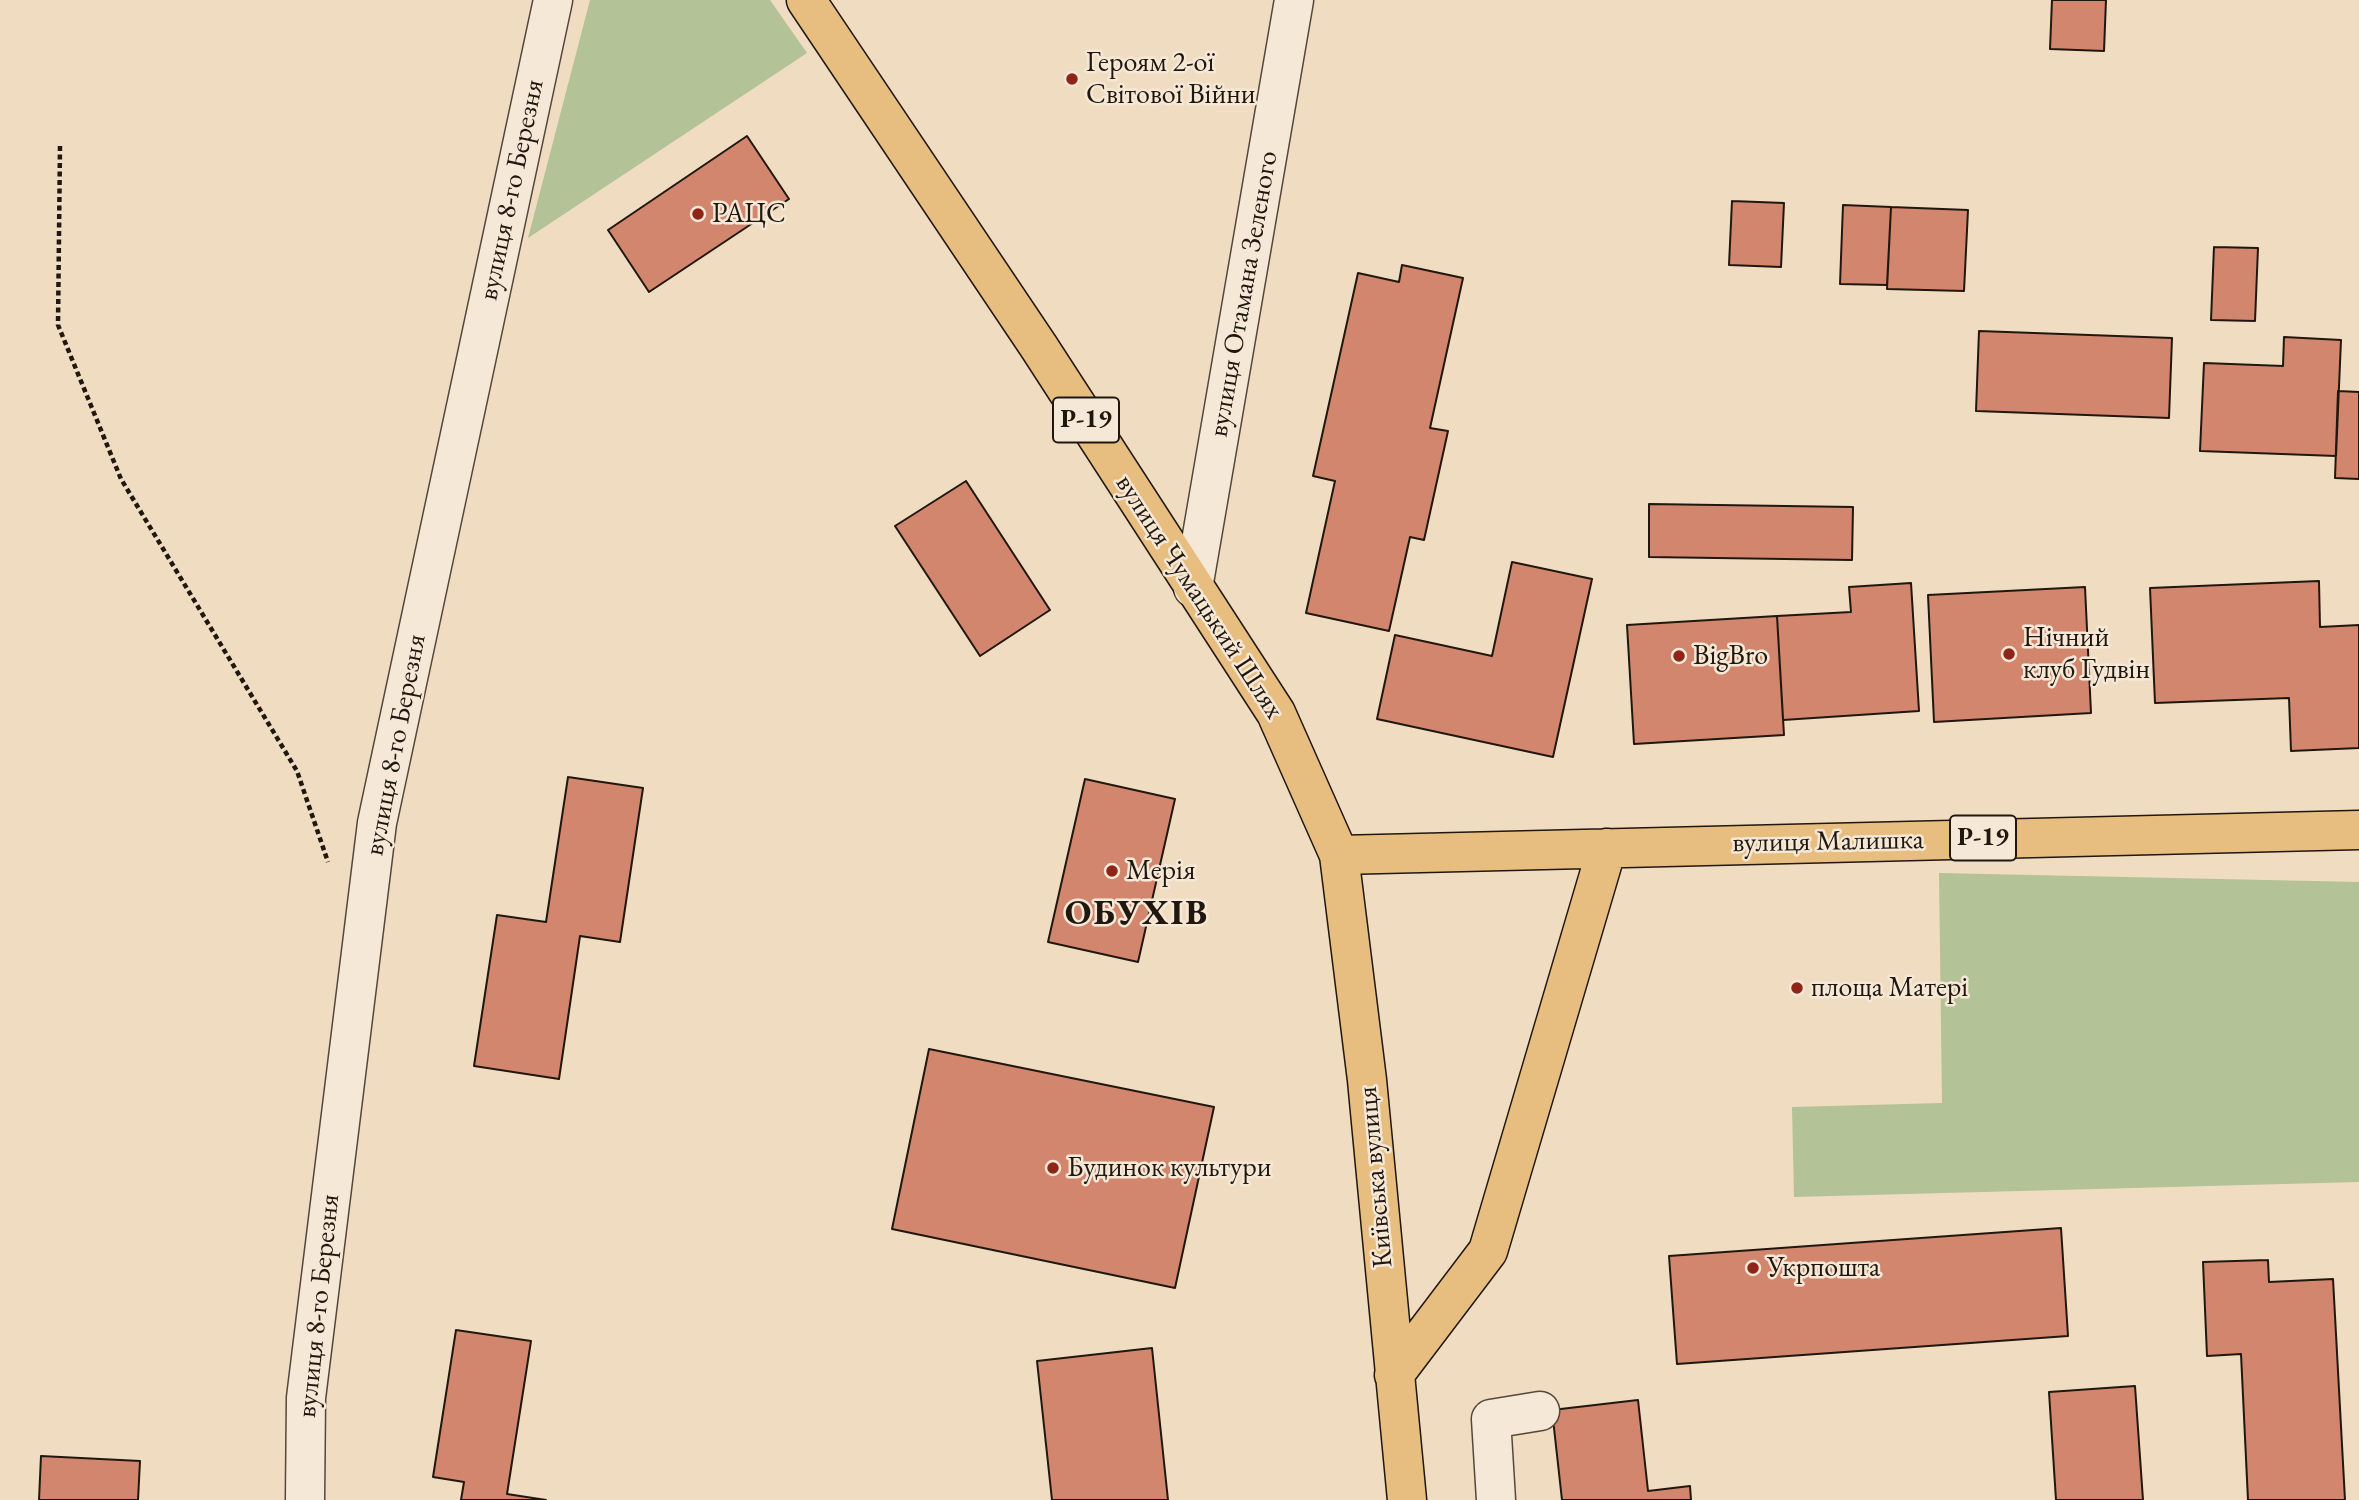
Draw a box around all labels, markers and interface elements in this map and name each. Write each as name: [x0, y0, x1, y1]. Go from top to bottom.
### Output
place label: Героям 2-ої Світової Війни: [1086, 46, 1256, 112]
marker: Героям 2-ої Світової Війни: [1064, 71, 1080, 87]
street label: вулиця 8-го Березня: [472, 77, 552, 303]
street label: вулиця Отамана Зеленого: [1202, 148, 1286, 440]
place label: РАЦС: [712, 197, 786, 231]
marker: РАЦС: [690, 206, 706, 222]
road number: Р-19: [1053, 398, 1119, 442]
street label: вулиця Чумацький Шлях: [1107, 469, 1291, 725]
place label: Нічний клуб Гудвін: [2023, 621, 2150, 687]
street label: вулиця 8-го Березня: [358, 631, 434, 859]
place label: BigBro: [1693, 639, 1768, 673]
marker: Нічний клуб Гудвін: [2001, 646, 2017, 662]
marker: BigBro: [1671, 648, 1687, 664]
road number: Р-19: [1950, 816, 2016, 860]
street label: вулиця Малишка: [1732, 824, 1924, 860]
place label: Мерія: [1126, 854, 1195, 888]
marker: Мерія: [1104, 863, 1120, 879]
district label: ОБУХІВ: [1065, 893, 1209, 935]
place label: площа Матері: [1811, 971, 1968, 1005]
marker: площа Матері: [1789, 980, 1805, 996]
street label: Київська вулиця: [1351, 1085, 1401, 1269]
place label: Будинок культури: [1067, 1151, 1271, 1185]
marker: Будинок культури: [1045, 1160, 1061, 1176]
street label: вулиця 8-го Березня: [291, 1192, 347, 1420]
place label: Укрпошта: [1767, 1251, 1880, 1285]
marker: Укрпошта: [1745, 1260, 1761, 1276]

